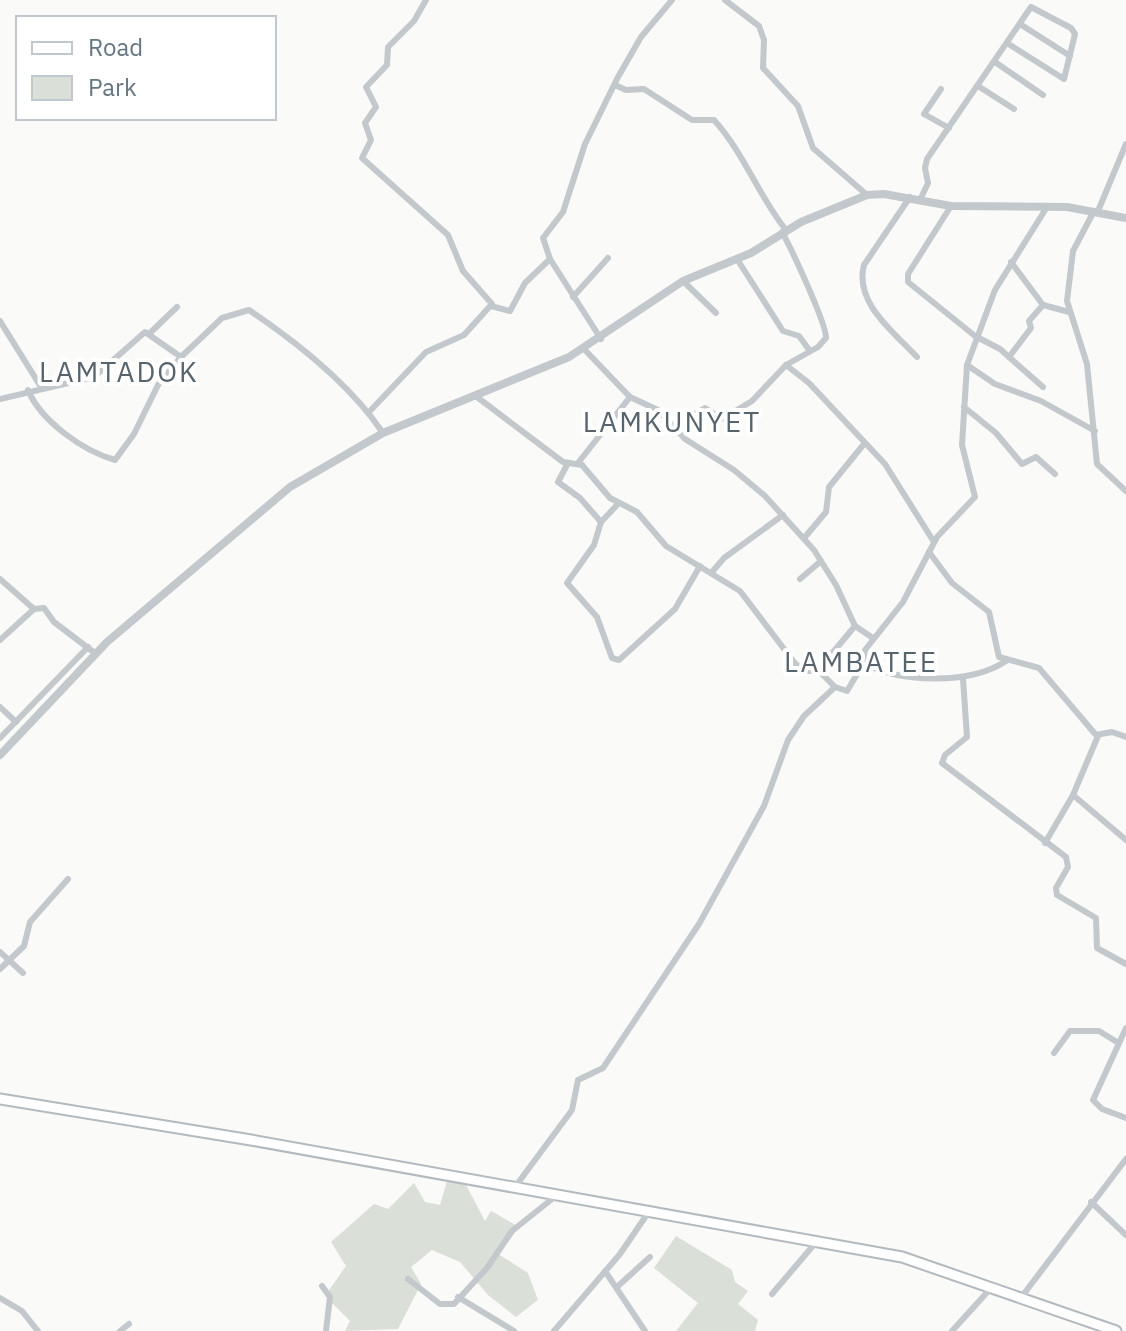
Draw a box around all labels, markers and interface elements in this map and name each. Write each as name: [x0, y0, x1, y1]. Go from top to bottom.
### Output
legend: [16, 16, 276, 120]
text: Road: [88, 31, 143, 63]
text: Park: [88, 71, 137, 103]
district label: LAMTADOK: [39, 353, 199, 390]
district label: LAMKUNYET: [583, 403, 761, 440]
district label: LAMBATEE: [784, 643, 938, 680]

